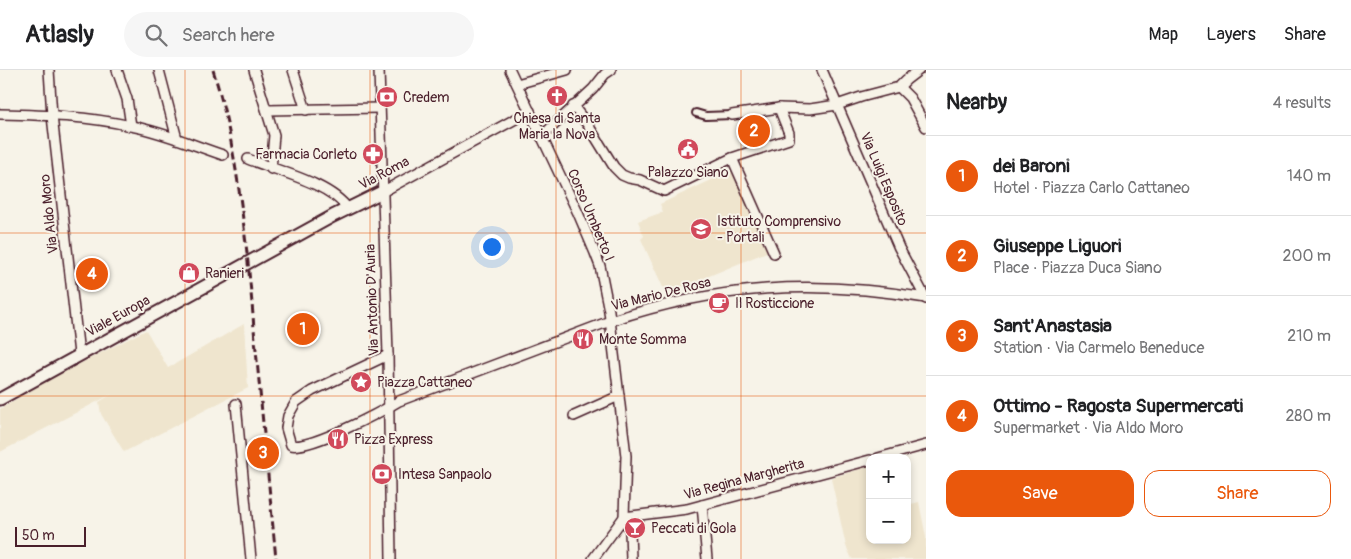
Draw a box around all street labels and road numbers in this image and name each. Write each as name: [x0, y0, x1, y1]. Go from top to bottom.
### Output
street label: Via Luigi Esposito: [857, 130, 912, 229]
street label: Via Roma: [356, 153, 412, 193]
street label: Corso Umberto I: [564, 166, 618, 264]
street label: Via Aldo Moro: [36, 173, 62, 255]
street label: Via Antonio D'Auria: [362, 244, 382, 356]
street label: Via Mario De Rosa: [609, 273, 713, 315]
street label: Viale Europa: [83, 291, 153, 341]
street label: Via Regina Margherita: [682, 455, 806, 503]

